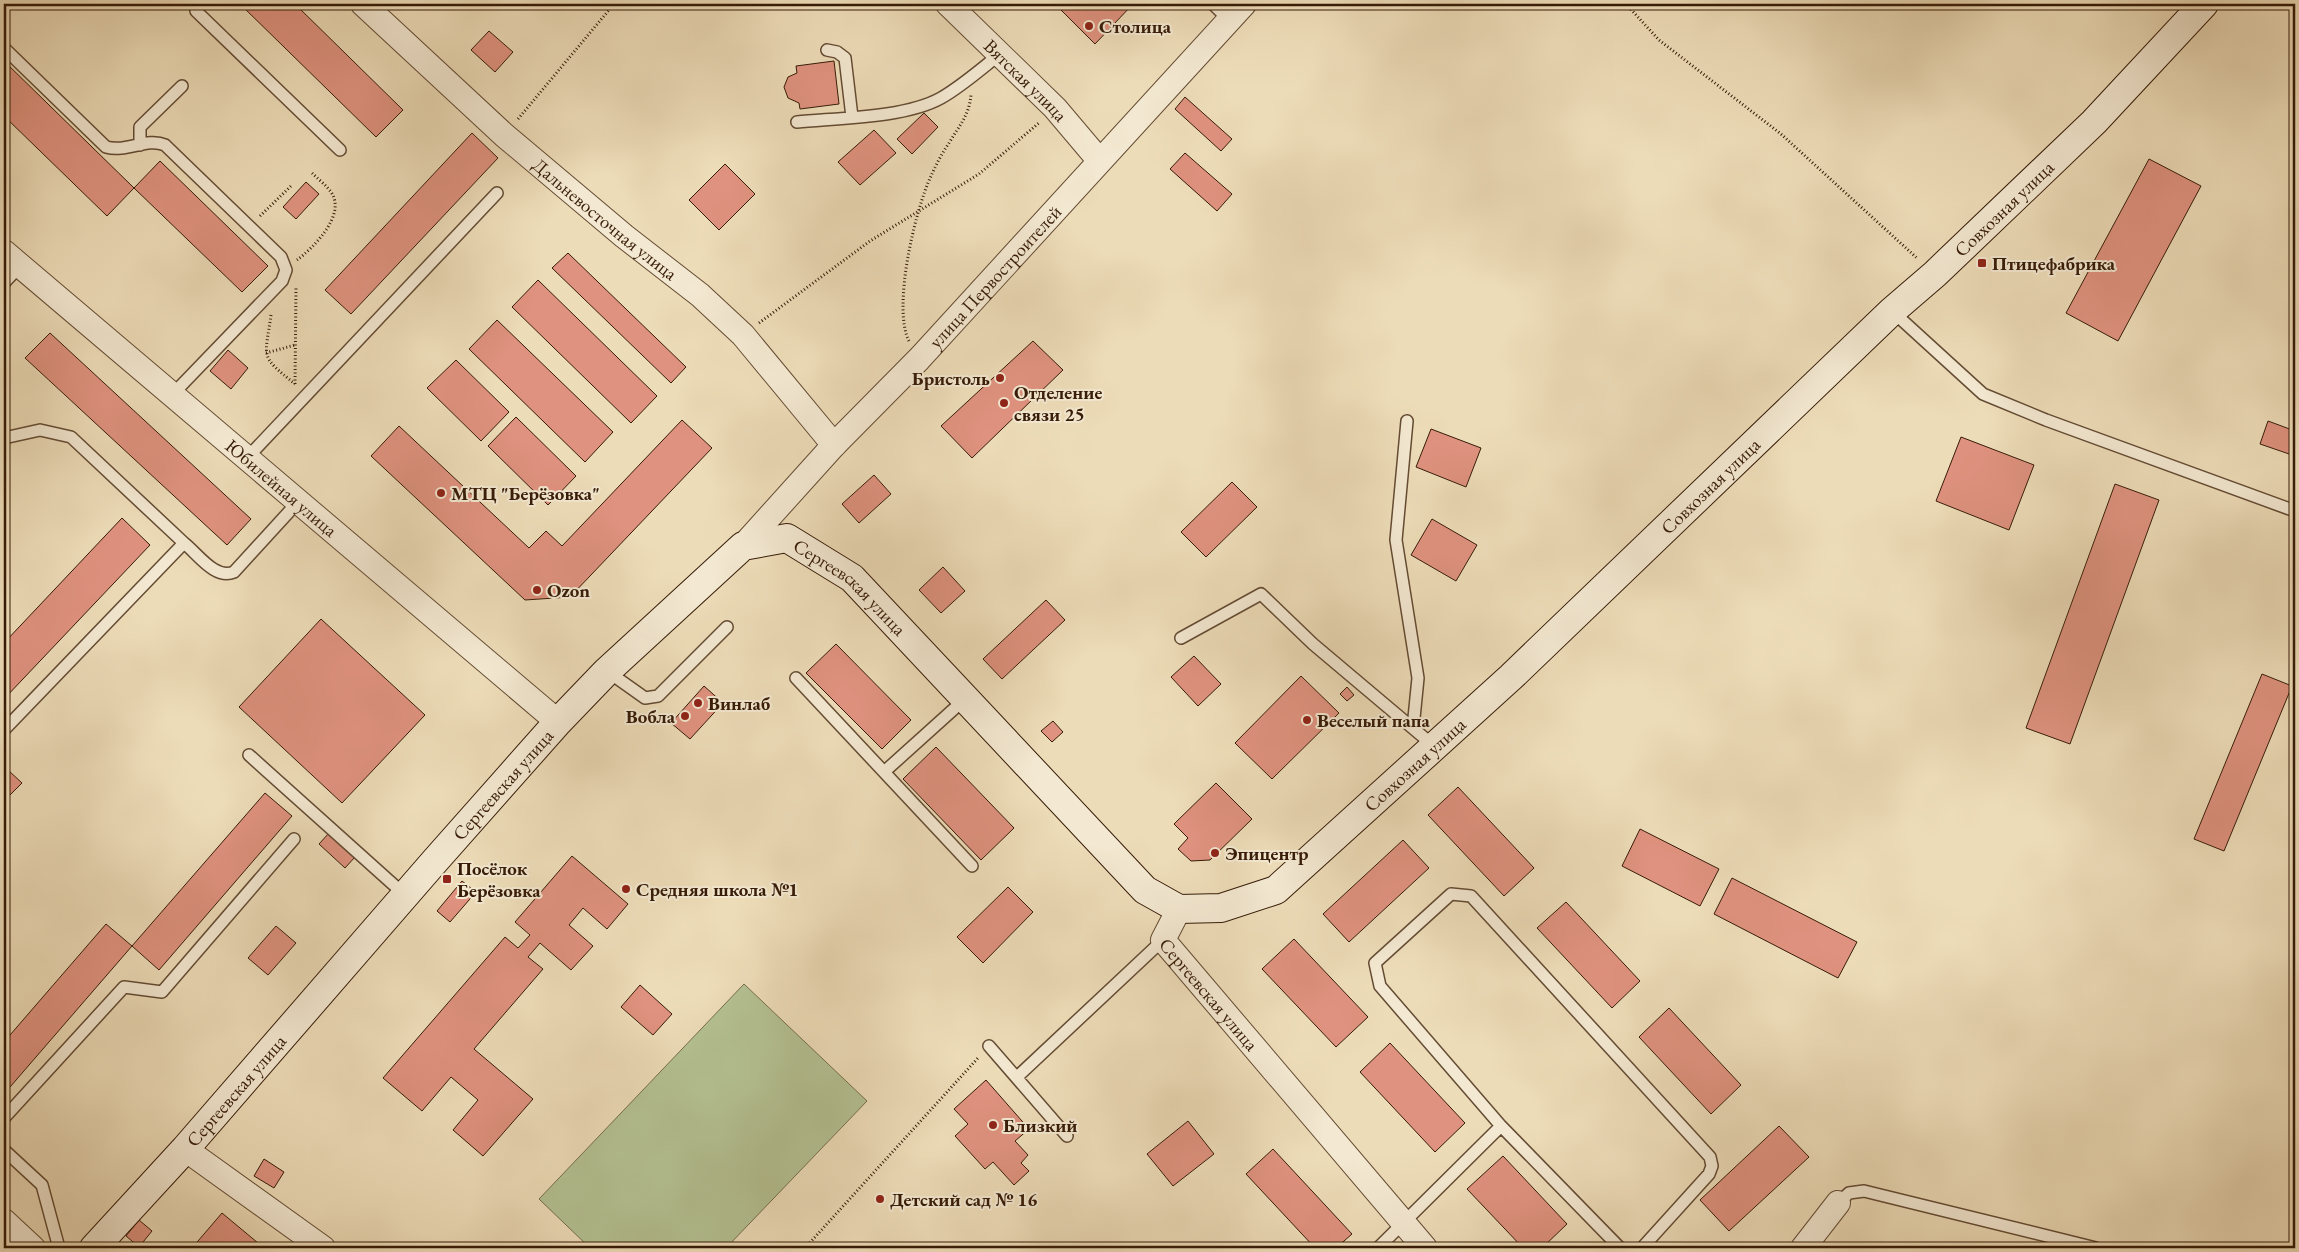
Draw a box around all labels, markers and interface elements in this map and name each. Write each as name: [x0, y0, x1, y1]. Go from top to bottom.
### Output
place label: Столица: [1099, 14, 1172, 39]
marker: Столица: [1083, 20, 1095, 32]
street label: Вятская улица: [978, 34, 1073, 127]
street label: Дальневосточная улица: [527, 153, 683, 286]
street label: Совхозная улица: [1949, 155, 2060, 262]
street label: улица Первостроителей: [923, 200, 1067, 353]
place label: Птицефабрика: [1992, 251, 2116, 276]
marker: Птицефабрика: [1976, 257, 1988, 269]
place label: Бристоль: [912, 366, 990, 391]
marker: Бристоль: [994, 372, 1006, 384]
place label: Отделение связи 25: [1014, 380, 1102, 427]
marker: Отделение связи 25: [998, 397, 1010, 409]
street label: Совхозная улица: [1655, 432, 1766, 540]
street label: Юбилейная улица: [220, 433, 343, 543]
place label: МТЦ "Берёзовка": [451, 481, 600, 506]
marker: МТЦ "Берёзовка": [435, 487, 447, 499]
street label: Сергеевская улица: [789, 533, 912, 641]
place label: Ozon: [547, 578, 590, 603]
marker: Ozon: [531, 584, 543, 596]
place label: Винлаб: [708, 691, 771, 716]
marker: Винлаб: [692, 697, 704, 709]
place label: Вобла: [626, 704, 676, 729]
place label: Веселый папа: [1317, 708, 1431, 733]
marker: Вобла: [679, 710, 691, 722]
street label: Совхозная улица: [1359, 712, 1472, 817]
marker: Веселый папа: [1301, 714, 1313, 726]
street label: Сергеевская улица: [447, 723, 559, 846]
place label: Эпицентр: [1225, 841, 1309, 866]
marker: Эпицентр: [1209, 847, 1221, 859]
place label: Посёлок Берёзовка: [457, 856, 541, 903]
marker: Посёлок Берёзовка: [441, 873, 453, 885]
place label: Средняя школа №1: [636, 877, 798, 902]
marker: Средняя школа №1: [620, 883, 632, 895]
street label: Сергеевская улица: [1154, 933, 1264, 1057]
street label: Сергеевская улица: [181, 1029, 292, 1152]
place label: Близкий: [1003, 1113, 1077, 1138]
marker: Близкий: [987, 1119, 999, 1131]
place label: Детский сад № 16: [890, 1187, 1037, 1212]
marker: Детский сад № 16: [874, 1193, 886, 1205]

